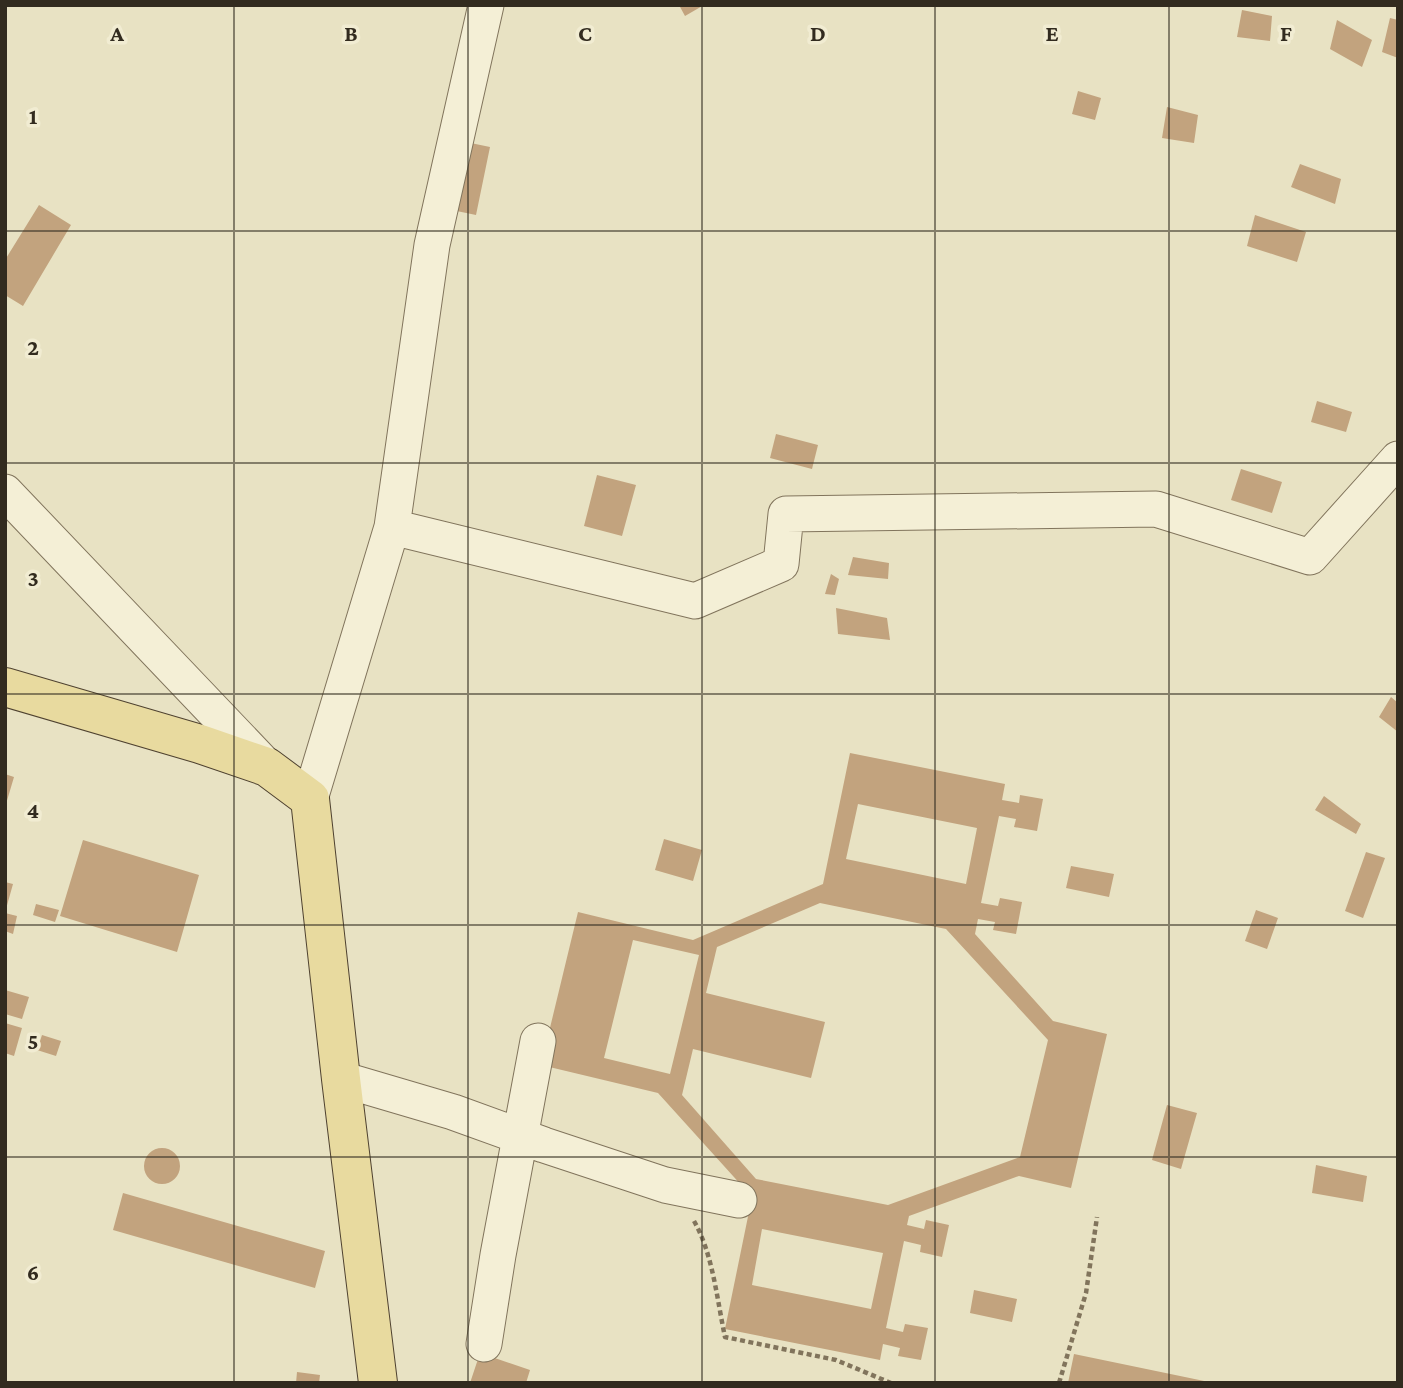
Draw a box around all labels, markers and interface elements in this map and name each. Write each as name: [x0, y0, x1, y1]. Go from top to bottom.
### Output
text: A: [109, 20, 124, 46]
text: B: [344, 20, 358, 46]
text: C: [578, 20, 592, 46]
text: D: [810, 20, 826, 46]
text: E: [1045, 20, 1059, 46]
text: F: [1280, 20, 1292, 46]
text: 1: [29, 103, 38, 129]
text: 2: [27, 334, 39, 360]
text: 3: [27, 565, 39, 591]
text: 4: [27, 797, 39, 823]
text: 5: [27, 1028, 39, 1054]
text: 6: [27, 1259, 39, 1285]

